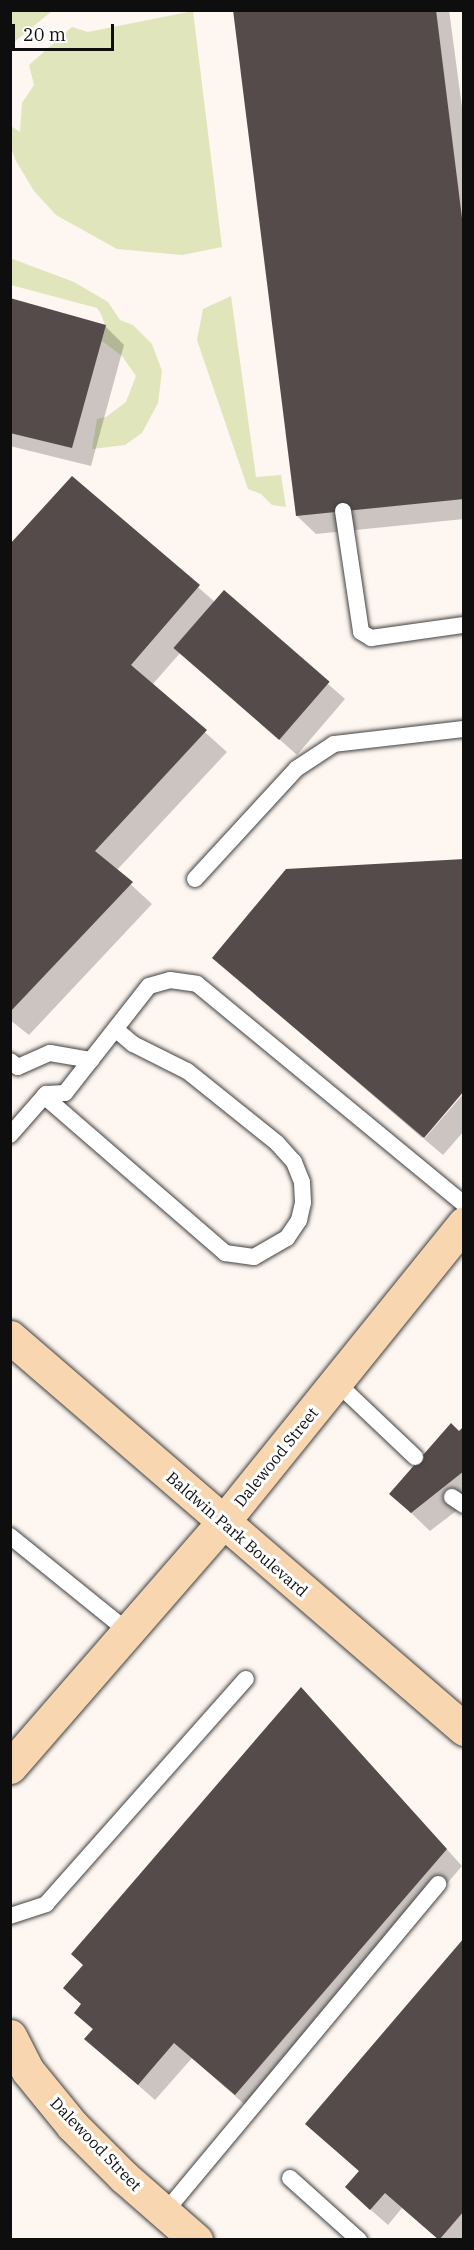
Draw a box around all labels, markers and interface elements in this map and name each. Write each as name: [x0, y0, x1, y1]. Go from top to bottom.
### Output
scale bar: [15, 12, 117, 50]
text: 20 m: [23, 23, 66, 46]
street label: Dalewood Street: [230, 1403, 322, 1511]
street label: Baldwin Park Boulevard: [162, 1467, 312, 1601]
street label: Dalewood Street: [47, 2093, 145, 2195]

